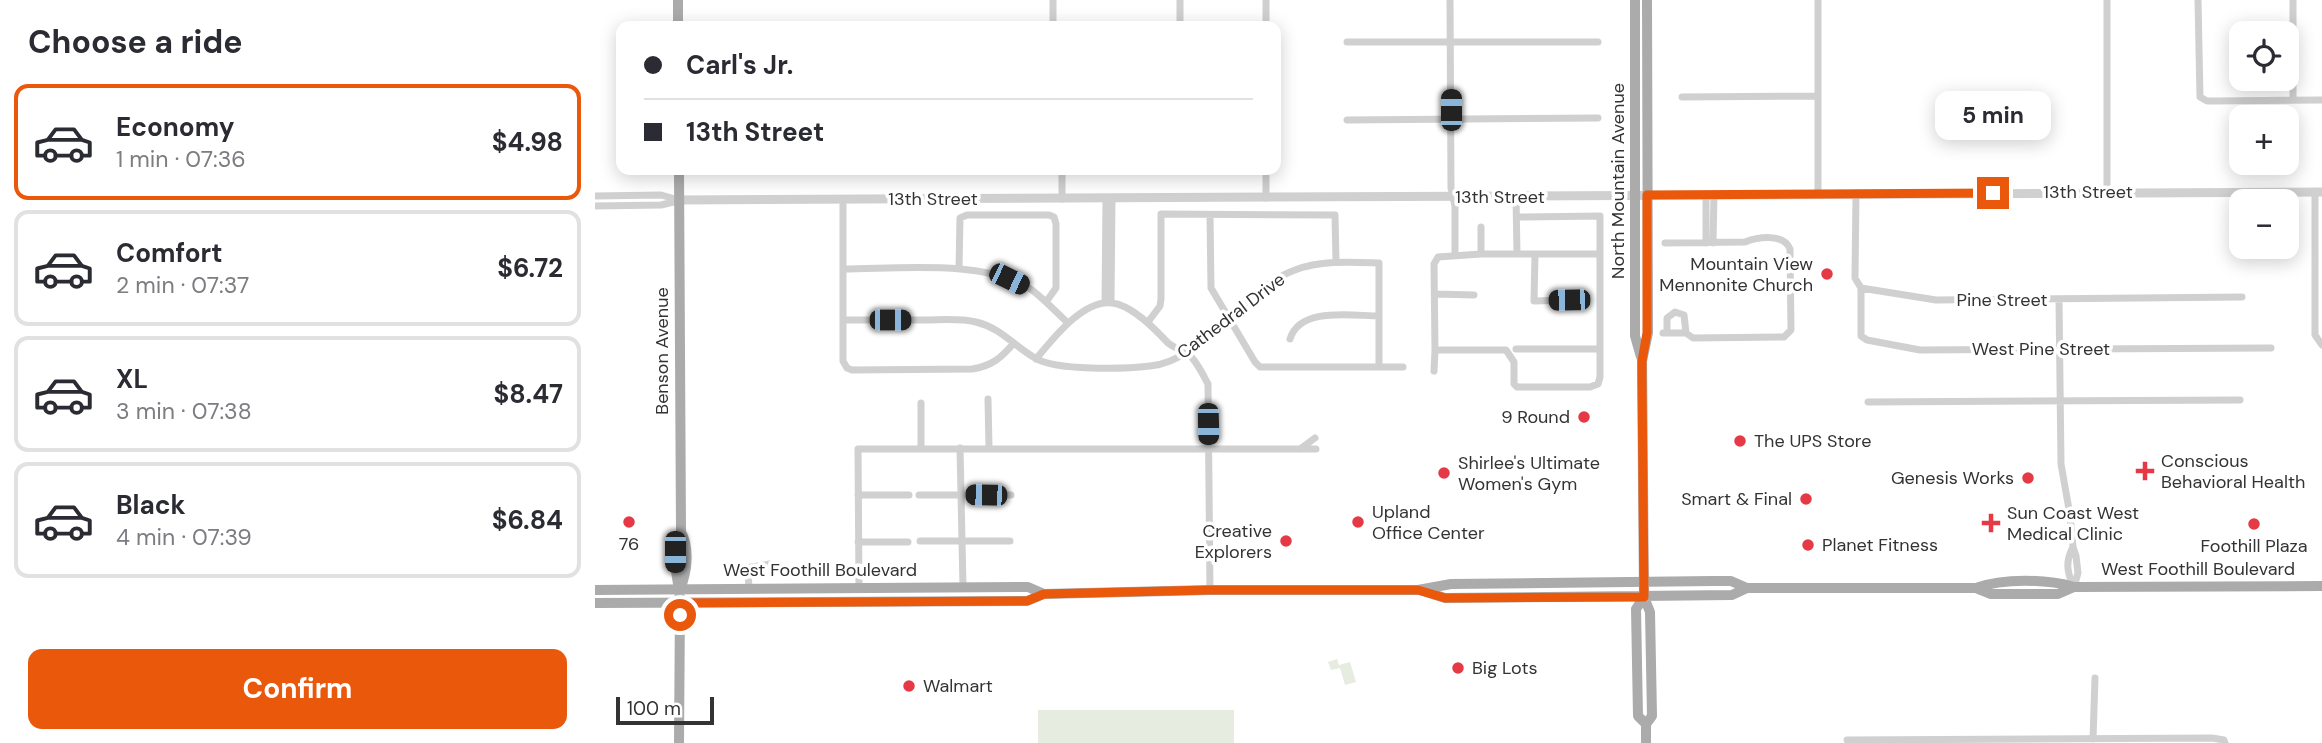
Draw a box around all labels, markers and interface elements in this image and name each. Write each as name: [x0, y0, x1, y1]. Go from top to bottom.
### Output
text: Choose a ride: [28, 21, 243, 63]
map controls: [2229, 21, 2299, 259]
button: locate: [2229, 21, 2299, 91]
text: Carl's Jr.: [686, 48, 793, 82]
street label: North Mountain Avenue: [1606, 83, 1630, 279]
car: [1441, 89, 1462, 131]
callout: 5 min: [1935, 92, 2051, 140]
text: 5 min: [1962, 100, 2024, 130]
button: +: [2229, 105, 2299, 175]
text: Economy: [116, 110, 234, 144]
icon: car: [32, 111, 95, 174]
text: 13th Street: [686, 115, 824, 149]
text: $4.98: [492, 125, 563, 159]
text: 1 min · 07:36: [116, 144, 246, 174]
route end: [1977, 177, 2009, 209]
street label: 13th Street: [2043, 180, 2133, 204]
street label: 13th Street: [1455, 185, 1545, 209]
street label: 13th Street: [888, 187, 978, 211]
button: −: [2229, 189, 2299, 259]
text: Comfort: [116, 236, 222, 270]
icon: car: [32, 237, 95, 300]
text: $6.72: [497, 251, 563, 285]
place label: Mountain View Mennonite Church: [1659, 252, 1813, 297]
car: [986, 260, 1033, 298]
marker: Mountain View Mennonite Church: [1819, 266, 1835, 282]
street label: Cathedral Drive: [1172, 268, 1290, 364]
text: 2 min · 07:37: [116, 270, 249, 300]
street label: Benson Avenue: [650, 287, 674, 415]
street label: Pine Street: [1956, 288, 2048, 312]
car: [1548, 289, 1591, 311]
car: [870, 310, 912, 331]
street label: West Pine Street: [1972, 337, 2110, 361]
text: XL: [116, 362, 148, 396]
icon: car: [32, 363, 95, 426]
text: $8.47: [493, 377, 563, 411]
text: 3 min · 07:38: [116, 396, 252, 426]
car: [1198, 403, 1219, 445]
place label: 9 Round: [1501, 405, 1570, 429]
marker: 9 Round: [1576, 409, 1592, 425]
place label: The UPS Store: [1754, 429, 1871, 453]
marker: The UPS Store: [1732, 433, 1748, 449]
place label: Conscious Behavioral Health: [2161, 449, 2305, 494]
place label: Shirlee's Ultimate Women's Gym: [1458, 451, 1600, 496]
marker: Conscious Behavioral Health: [2135, 461, 2155, 481]
marker: Shirlee's Ultimate Women's Gym: [1436, 465, 1452, 481]
place label: Genesis Works: [1891, 466, 2014, 490]
marker: Genesis Works: [2020, 470, 2036, 486]
car: [965, 484, 1008, 506]
place label: Smart & Final: [1681, 487, 1792, 511]
text: Black: [116, 488, 186, 522]
icon: car: [32, 489, 95, 552]
marker: Smart & Final: [1798, 491, 1814, 507]
place label: Upland Office Center: [1372, 500, 1485, 545]
place label: Sun Coast West Medical Clinic: [2007, 501, 2139, 546]
text: $6.84: [492, 503, 563, 537]
marker: Sun Coast West Medical Clinic: [1981, 513, 2001, 533]
marker: 76: [621, 514, 637, 530]
marker: Upland Office Center: [1350, 514, 1366, 530]
marker: Foothill Plaza: [2246, 516, 2262, 532]
place label: Creative Explorers: [1195, 519, 1272, 564]
text: 4 min · 07:39: [116, 522, 252, 552]
car: [665, 531, 686, 573]
place label: 76: [619, 532, 639, 556]
marker: Creative Explorers: [1278, 533, 1294, 549]
place label: Planet Fitness: [1822, 533, 1938, 557]
place label: Foothill Plaza: [2200, 534, 2308, 558]
marker: Planet Fitness: [1800, 537, 1816, 553]
street label: West Foothill Boulevard: [2101, 557, 2295, 581]
street label: West Foothill Boulevard: [723, 558, 917, 582]
route start: [664, 599, 696, 631]
button: Confirm: [28, 649, 567, 729]
place label: Big Lots: [1472, 656, 1538, 680]
marker: Big Lots: [1450, 660, 1466, 676]
place label: Walmart: [923, 674, 993, 698]
marker: Walmart: [901, 678, 917, 694]
scale bar: [616, 694, 714, 726]
text: 100 m: [627, 696, 681, 721]

